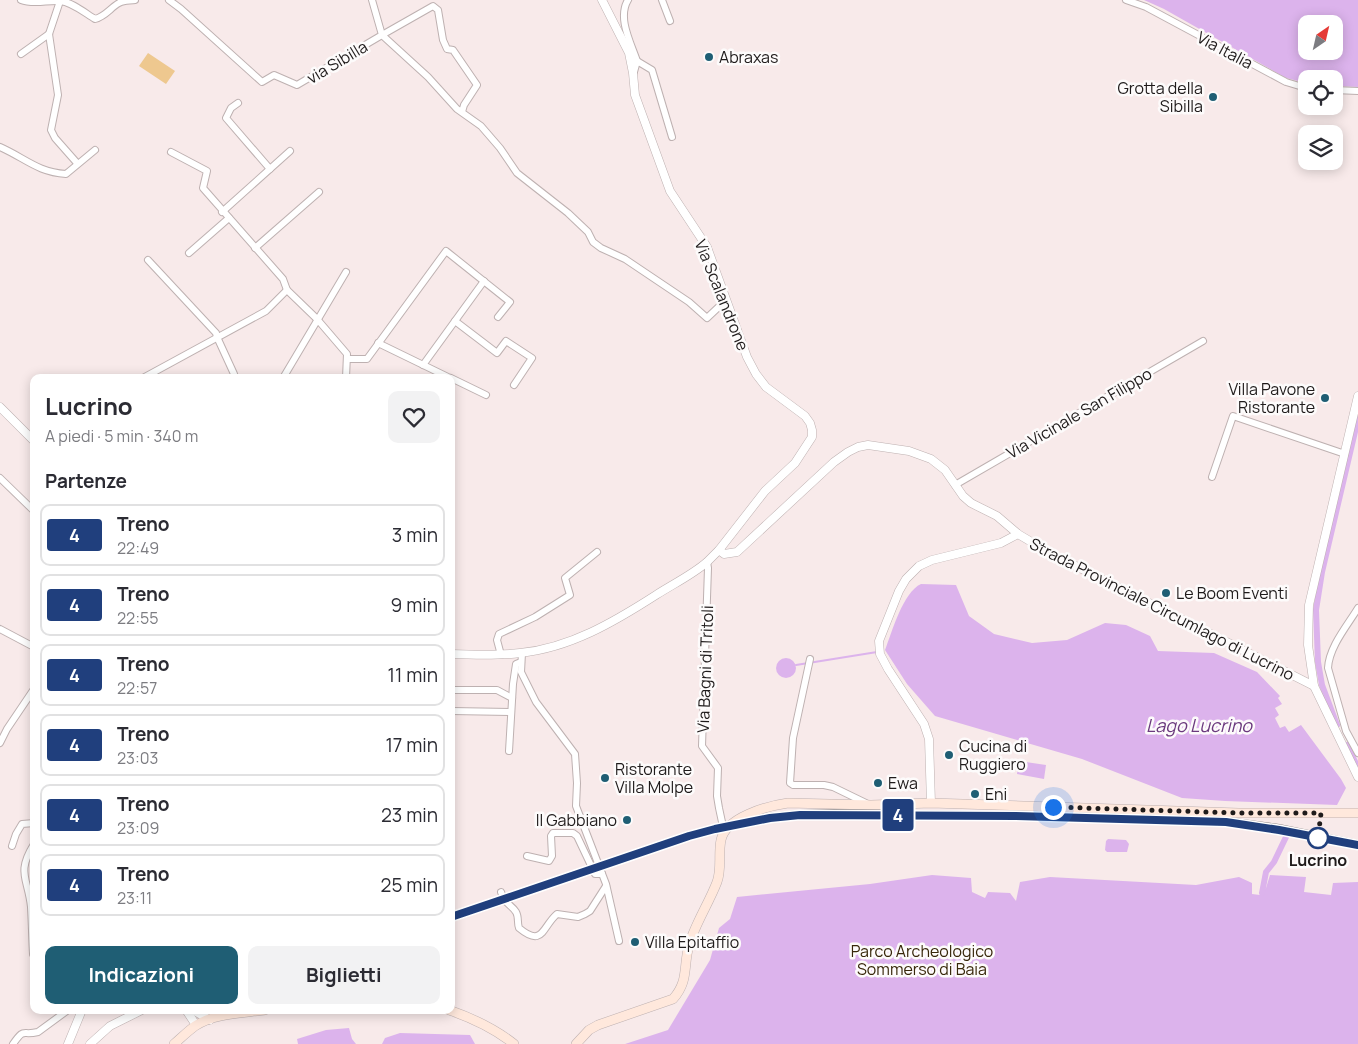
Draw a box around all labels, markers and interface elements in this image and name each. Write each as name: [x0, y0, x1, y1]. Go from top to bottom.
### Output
north arrow: [1298, 15, 1342, 60]
map controls: [1298, 15, 1343, 170]
street label: Via Italia: [1193, 26, 1257, 74]
street label: via Sibilla: [303, 35, 371, 89]
place label: Abraxas: [719, 46, 778, 68]
marker: Abraxas: [703, 51, 715, 63]
button: locate: [1298, 70, 1343, 115]
place label: Grotta della Sibilla: [1118, 77, 1203, 117]
marker: Grotta della Sibilla: [1207, 91, 1219, 103]
button: layers: [1298, 125, 1343, 170]
street label: Via Scalandrone: [690, 236, 754, 354]
street label: Via Vicinale San Filippo: [1002, 362, 1156, 464]
place label: Villa Pavone Ristorante: [1228, 378, 1315, 418]
text: Lucrino: [45, 389, 133, 422]
button: heart: [388, 391, 440, 443]
marker: Villa Pavone Ristorante: [1319, 392, 1331, 404]
text: A piedi · 5 min · 340 m: [45, 425, 198, 447]
text: Partenze: [45, 468, 127, 494]
text: Treno: [117, 511, 170, 537]
text: 3 min: [392, 522, 438, 548]
text: 4: [69, 523, 80, 547]
street label: Strada Provinciale Circumlago di Lucrino: [1026, 532, 1298, 686]
text: 22:49: [117, 537, 159, 559]
text: Treno: [117, 581, 170, 607]
place label: Le Boom Eventi: [1176, 582, 1288, 604]
marker: Le Boom Eventi: [1160, 587, 1172, 599]
text: 9 min: [391, 592, 438, 618]
text: 4: [69, 593, 80, 617]
street label: Via Bagni di Tritoli: [692, 605, 718, 733]
text: 22:55: [117, 607, 159, 629]
text: Treno: [117, 651, 170, 677]
text: 11 min: [388, 662, 438, 688]
text: 4: [69, 663, 80, 687]
text: 22:57: [117, 677, 157, 699]
water label: Lago Lucrino: [1146, 713, 1253, 737]
text: Treno: [117, 721, 170, 747]
text: 17 min: [385, 732, 438, 758]
text: 4: [69, 733, 80, 757]
place label: Cucina di Ruggiero: [959, 735, 1027, 775]
text: 23:03: [117, 747, 158, 769]
marker: Cucina di Ruggiero: [943, 749, 955, 761]
place label: Ristorante Villa Molpe: [615, 758, 693, 798]
marker: Ristorante Villa Molpe: [599, 772, 611, 784]
place label: Ewa: [888, 772, 918, 794]
marker: Ewa: [872, 777, 884, 789]
place label: Eni: [985, 783, 1007, 805]
marker: Eni: [969, 788, 981, 800]
text: Treno: [117, 791, 170, 817]
your location: [1041, 795, 1066, 820]
line badge: 4: [882, 799, 914, 831]
text: 23 min: [381, 802, 438, 828]
text: 4: [69, 803, 80, 827]
text: 4: [893, 803, 903, 827]
place label: Il Gabbiano: [536, 809, 617, 831]
marker: Il Gabbiano: [621, 814, 633, 826]
text: 23:09: [117, 817, 159, 839]
marker: Lucrino: [1307, 827, 1329, 849]
place label: Lucrino: [1289, 849, 1347, 871]
text: Treno: [117, 861, 170, 887]
text: 25 min: [381, 872, 438, 898]
text: 4: [69, 873, 80, 897]
text: 23:11: [117, 887, 152, 909]
place label: Villa Epitaffio: [645, 931, 739, 953]
marker: Villa Epitaffio: [629, 936, 641, 948]
park label: Parco Archeologico Sommerso di Baia: [851, 940, 993, 980]
button: Indicazioni: [45, 946, 238, 1004]
button: Biglietti: [248, 946, 440, 1004]

